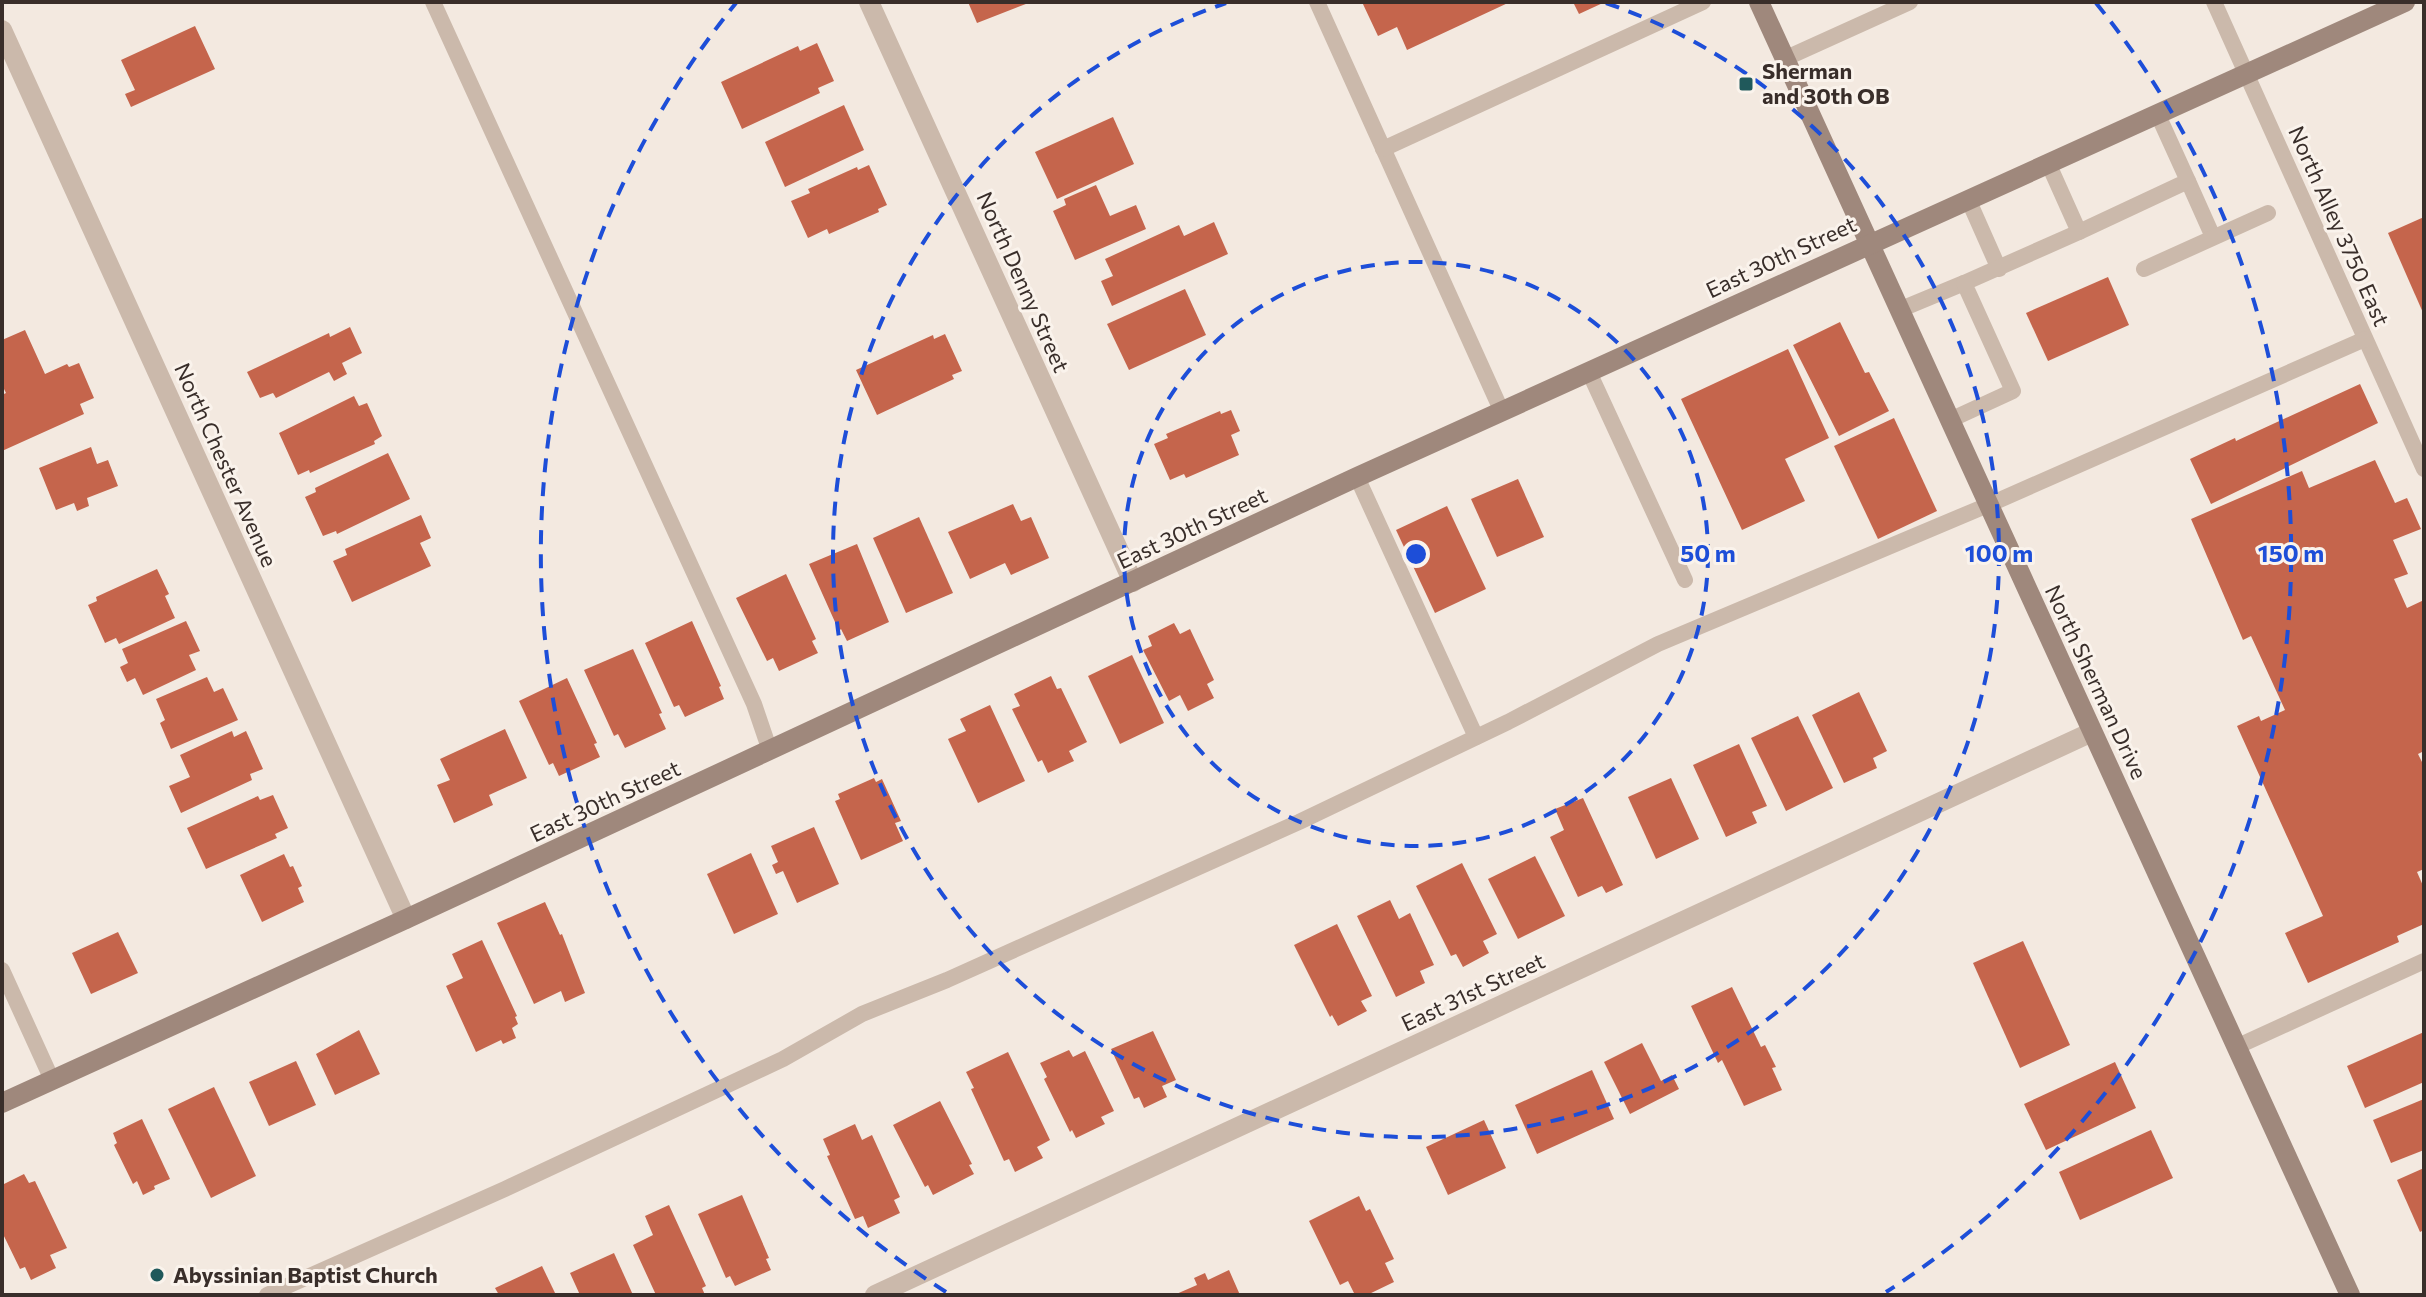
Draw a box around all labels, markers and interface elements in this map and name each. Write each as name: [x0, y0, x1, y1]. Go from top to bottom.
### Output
place label: Sherman and 30th OB: [1762, 57, 1890, 109]
marker: Sherman and 30th OB: [1737, 75, 1755, 93]
street label: North Alley 3750 East: [2283, 121, 2396, 330]
street label: North Denny Street: [971, 187, 1075, 376]
street label: East 30th Street: [1701, 210, 1860, 303]
street label: North Chester Avenue: [169, 359, 284, 571]
street label: East 30th Street: [1112, 481, 1271, 574]
text: 50 m: [1680, 538, 1736, 567]
text: 100 m: [1965, 538, 2033, 567]
text: 150 m: [2258, 538, 2324, 567]
centre of rings: [1402, 540, 1430, 568]
street label: North Sherman Drive: [2040, 580, 2153, 783]
street label: East 30th Street: [525, 754, 684, 847]
street label: East 31st Street: [1397, 947, 1549, 1037]
place label: Abyssinian Baptist Church: [173, 1261, 438, 1288]
marker: Abyssinian Baptist Church: [148, 1266, 166, 1284]

